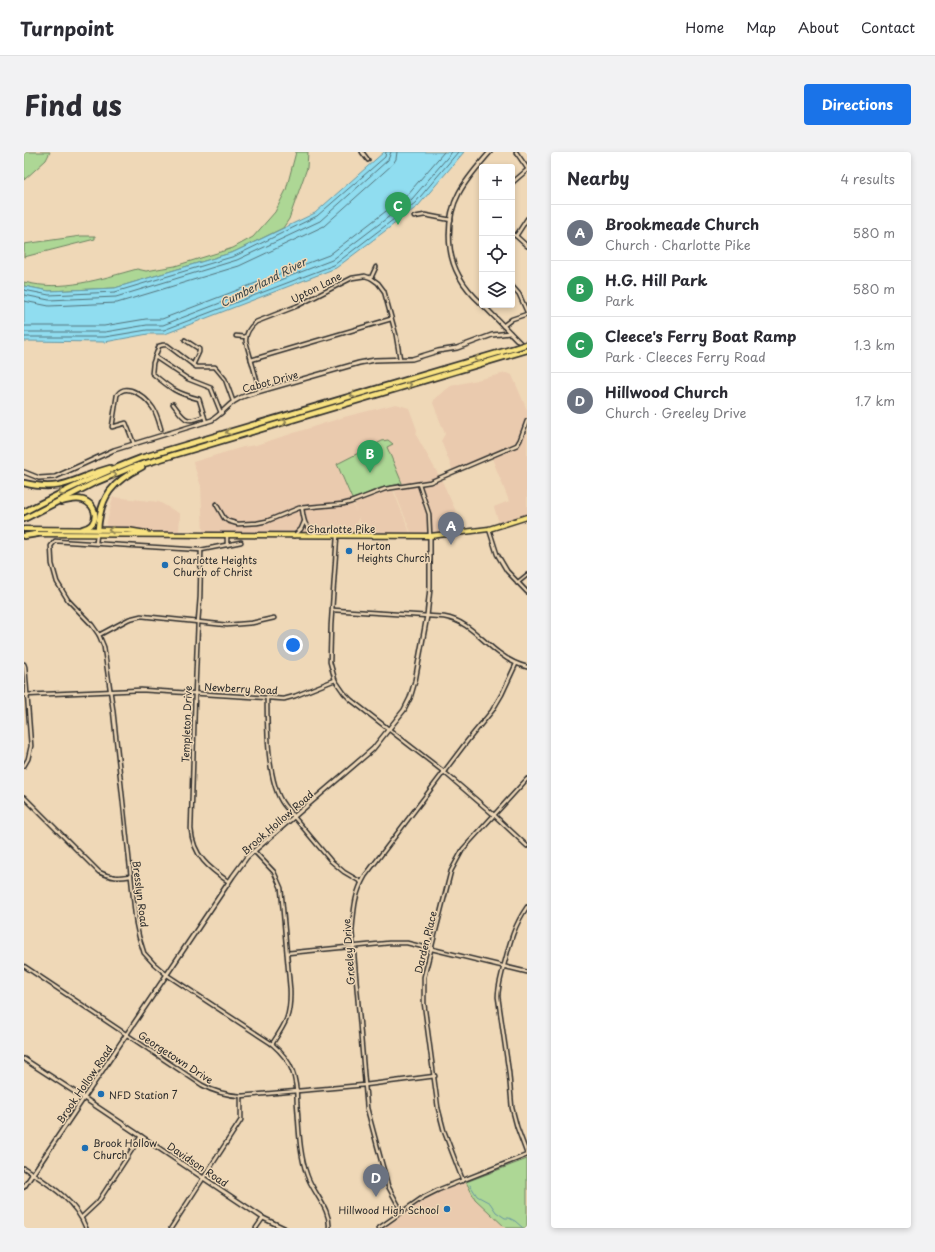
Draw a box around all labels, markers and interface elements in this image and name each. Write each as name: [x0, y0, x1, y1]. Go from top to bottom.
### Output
text: Turnpoint: [20, 14, 114, 42]
text: Home: [685, 17, 724, 38]
text: Map: [746, 17, 776, 38]
text: About: [798, 17, 839, 38]
text: Contact: [861, 17, 915, 38]
text: Find us: [24, 83, 122, 126]
button: Directions: [804, 84, 911, 125]
map controls: [479, 164, 515, 308]
button: +: [479, 164, 515, 200]
text: Nearby: [567, 165, 629, 191]
text: 4 results: [841, 169, 895, 188]
pin: C: [385, 192, 411, 225]
button: −: [479, 200, 515, 236]
text: Brookmeade Church: [605, 212, 759, 235]
text: A: [575, 223, 585, 242]
text: 580 m: [853, 223, 895, 242]
text: Church · Charlotte Pike: [605, 235, 751, 254]
button: locate: [479, 236, 515, 272]
water label: Cumberland River: [217, 252, 311, 311]
street label: Upton Lane: [288, 268, 344, 306]
text: H.G. Hill Park: [605, 268, 708, 291]
button: layers: [479, 272, 515, 308]
text: B: [576, 279, 584, 298]
text: 580 m: [853, 279, 895, 298]
text: Park: [605, 291, 634, 310]
text: Cleece's Ferry Boat Ramp: [605, 324, 797, 347]
text: C: [575, 335, 585, 354]
text: 1.3 km: [854, 335, 895, 354]
text: Park · Cleeces Ferry Road: [605, 347, 766, 366]
one-way arrow: [474, 354, 481, 363]
street label: Cabot Drive: [240, 366, 300, 396]
text: Hillwood Church: [605, 380, 728, 403]
one-way arrow: [405, 381, 412, 390]
one-way arrow: [349, 390, 356, 399]
text: D: [575, 391, 585, 410]
text: 1.7 km: [855, 391, 895, 410]
text: Church · Greeley Drive: [605, 403, 746, 422]
one-way arrow: [280, 418, 287, 427]
one-way arrow: [225, 427, 232, 436]
pin: B: [357, 440, 383, 473]
one-way arrow: [110, 472, 117, 480]
one-way arrow: [58, 488, 65, 496]
pin: A: [438, 512, 464, 545]
street label: Charlotte Pike: [307, 521, 375, 536]
one-way arrow: [108, 526, 114, 534]
place label: Horton Heights Church: [357, 538, 430, 565]
marker: Horton Heights Church: [344, 546, 354, 556]
place label: Charlotte Heights Church of Christ: [173, 552, 257, 579]
marker: Charlotte Heights Church of Christ: [160, 560, 170, 570]
your location: [283, 635, 303, 655]
street label: Newberry Road: [204, 679, 278, 698]
street label: Templeton Drive: [177, 685, 195, 763]
street label: Brook Hollow Road: [238, 786, 317, 858]
street label: Bresslyn Road: [129, 860, 153, 928]
street label: Darden Place: [410, 909, 440, 975]
street label: Greeley Drive: [338, 918, 358, 986]
street label: Georgetown Drive: [135, 1027, 217, 1087]
street label: Brook Hollow Road: [52, 1042, 116, 1126]
place label: NFD Station 7: [109, 1087, 178, 1102]
marker: NFD Station 7: [96, 1089, 106, 1099]
place label: Brook Hollow Church: [93, 1135, 157, 1162]
street label: Davidson Road: [164, 1138, 232, 1190]
marker: Brook Hollow Church: [80, 1143, 90, 1153]
pin: D: [363, 1164, 389, 1197]
place label: Hillwood High School: [338, 1202, 439, 1217]
marker: Hillwood High School: [442, 1204, 452, 1214]

